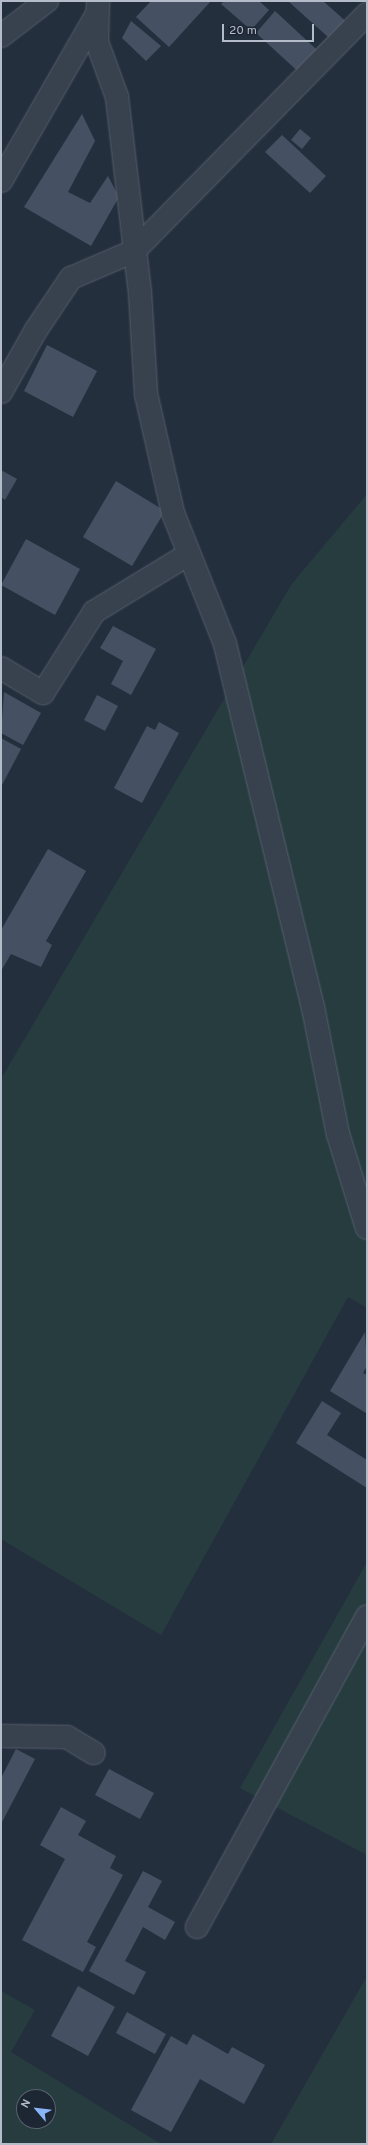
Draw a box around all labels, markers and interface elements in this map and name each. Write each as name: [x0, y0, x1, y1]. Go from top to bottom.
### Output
scale bar: [224, 16, 316, 42]
text: 20 m: [229, 23, 257, 39]
north arrow: [16, 2089, 56, 2129]
text: N: [18, 2097, 34, 2111]

